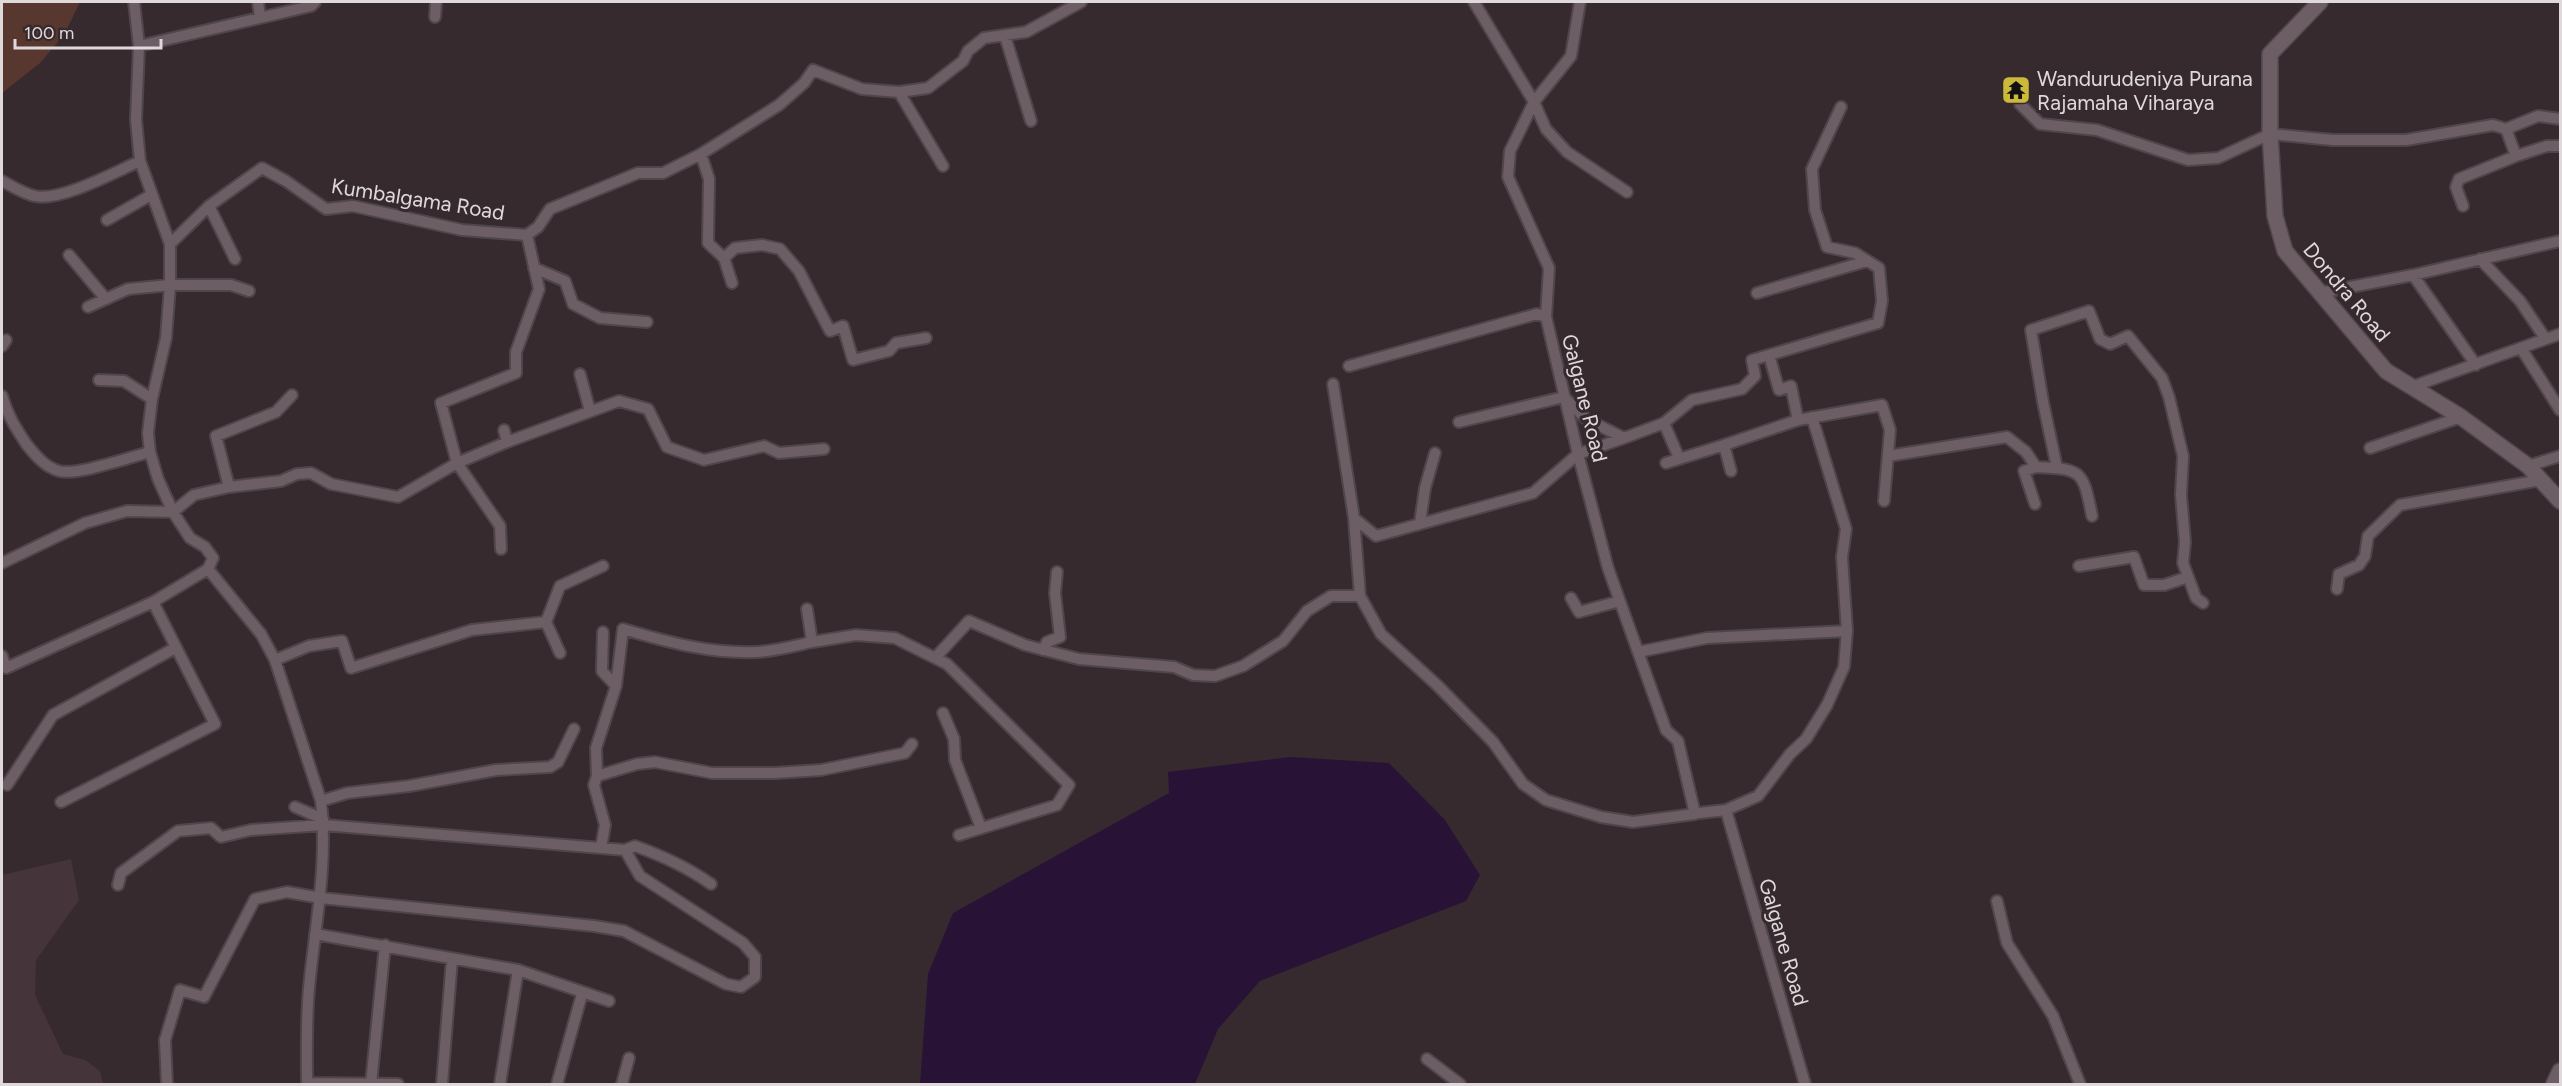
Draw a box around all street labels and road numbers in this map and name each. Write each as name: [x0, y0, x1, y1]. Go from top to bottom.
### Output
street label: Kumbalgama Road: [330, 173, 506, 225]
street label: Dondra Road: [2298, 237, 2396, 347]
street label: Galgane Road: [1557, 331, 1613, 465]
street label: Galgane Road: [1754, 876, 1814, 1008]

